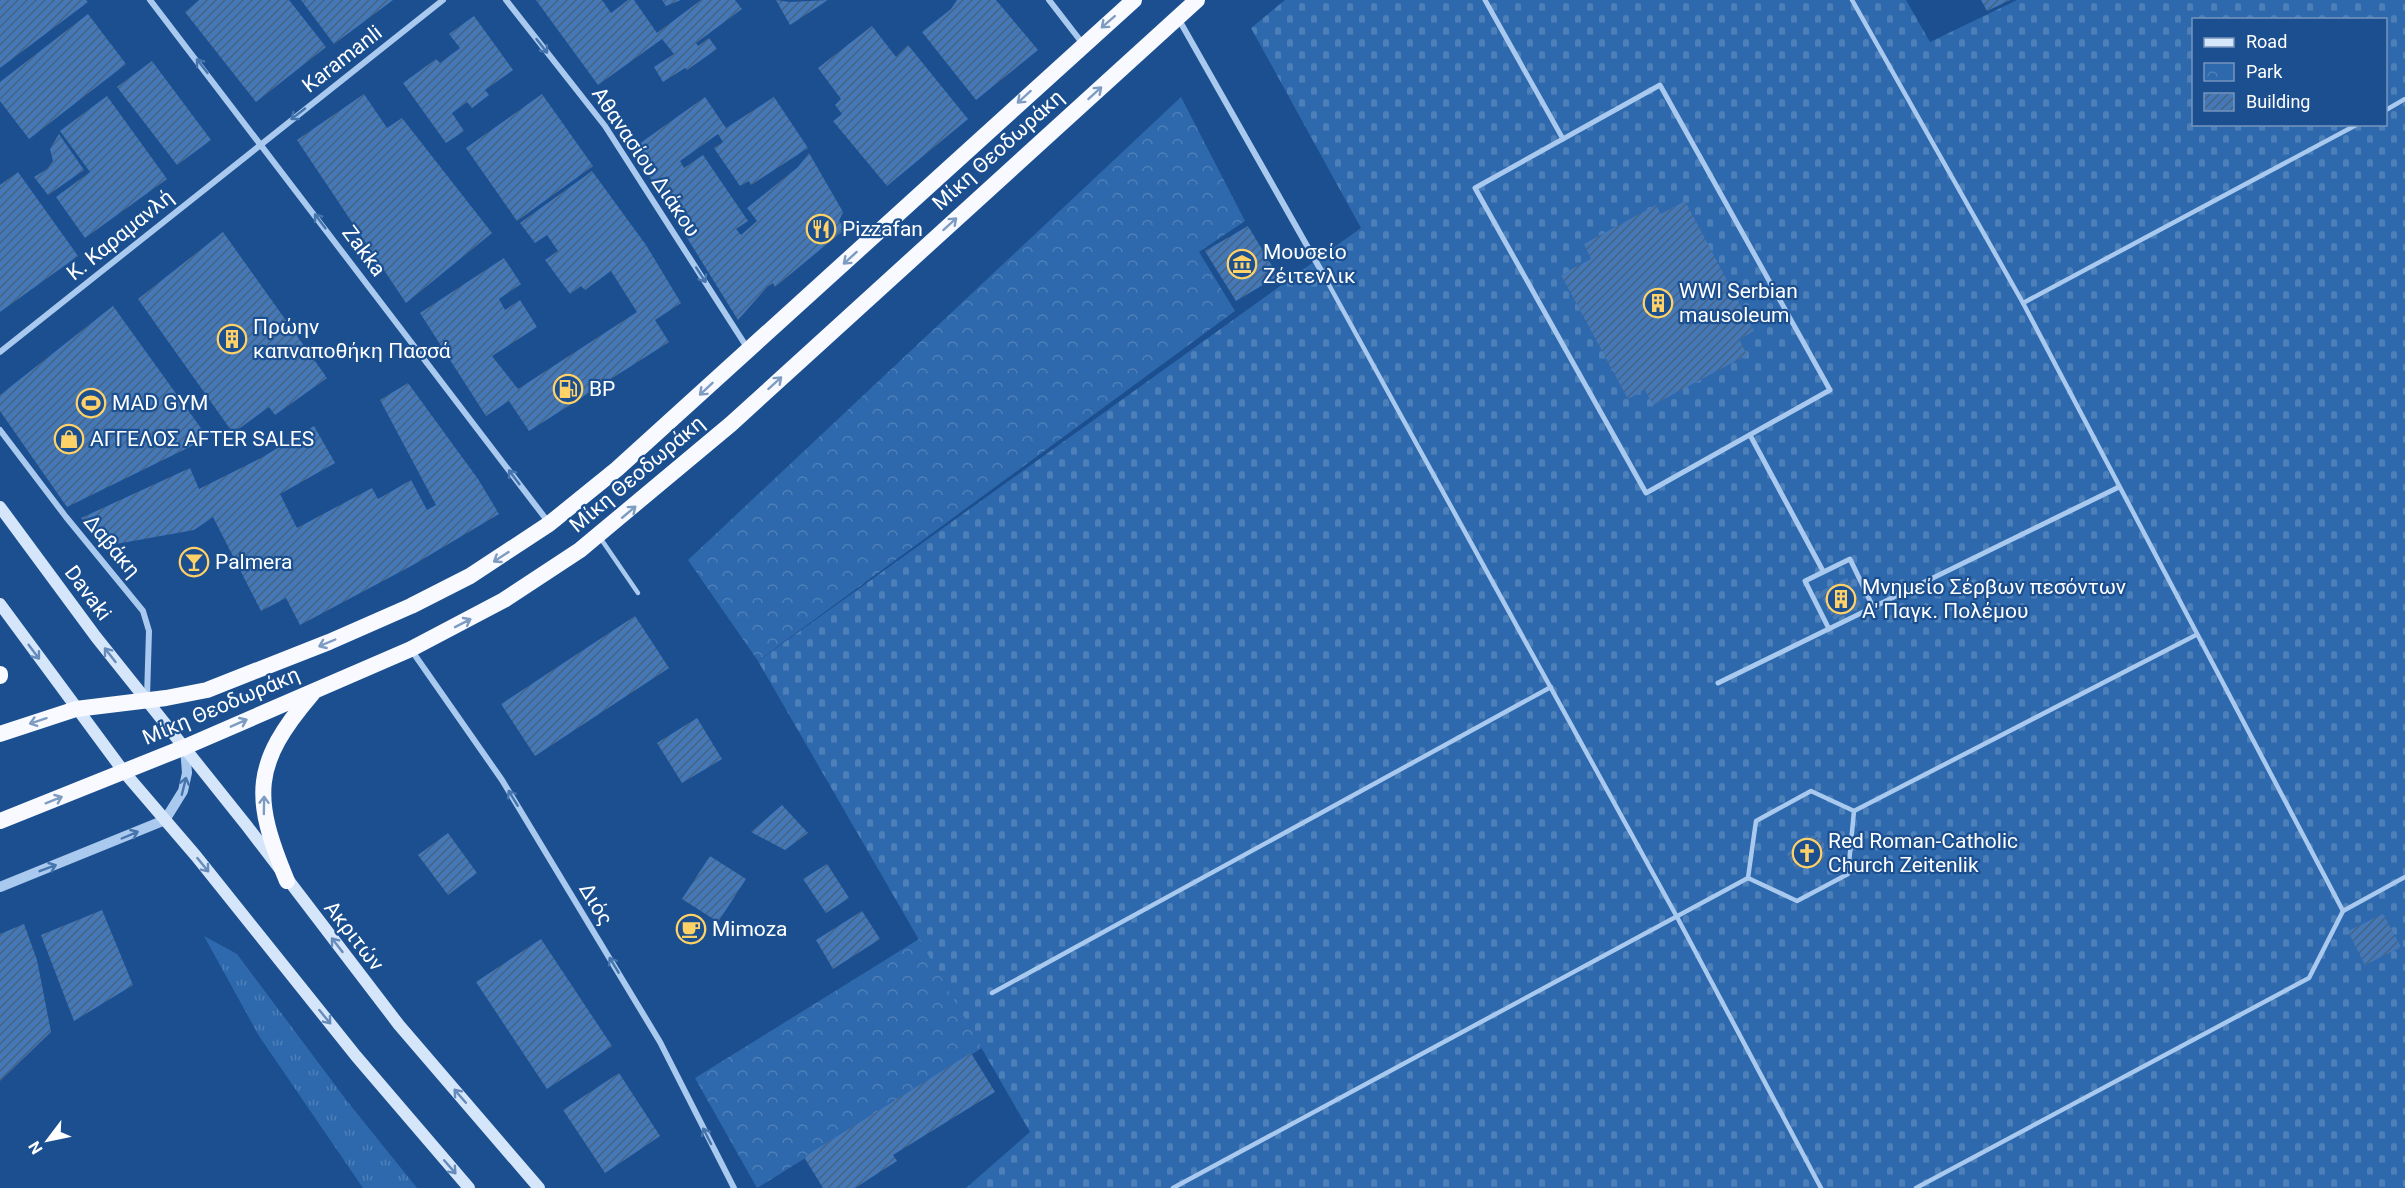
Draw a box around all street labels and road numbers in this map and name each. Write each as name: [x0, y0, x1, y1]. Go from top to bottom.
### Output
street label: Karamanli: [297, 20, 387, 98]
street label: Αθανασίου Διάκου: [587, 83, 705, 241]
street label: Μίκη Θεοδωράκη: [927, 85, 1069, 215]
street label: Κ. Καραμανλή: [62, 185, 178, 285]
street label: Zakka: [337, 221, 391, 281]
street label: Μίκη Θεοδωράκη: [565, 411, 709, 537]
street label: Δαβάκη: [79, 510, 145, 582]
street label: Davaki: [60, 561, 116, 625]
street label: Μίκη Θεοδωράκη: [139, 662, 303, 750]
street label: Διός: [574, 879, 618, 929]
street label: Ακριτών: [319, 896, 389, 976]

